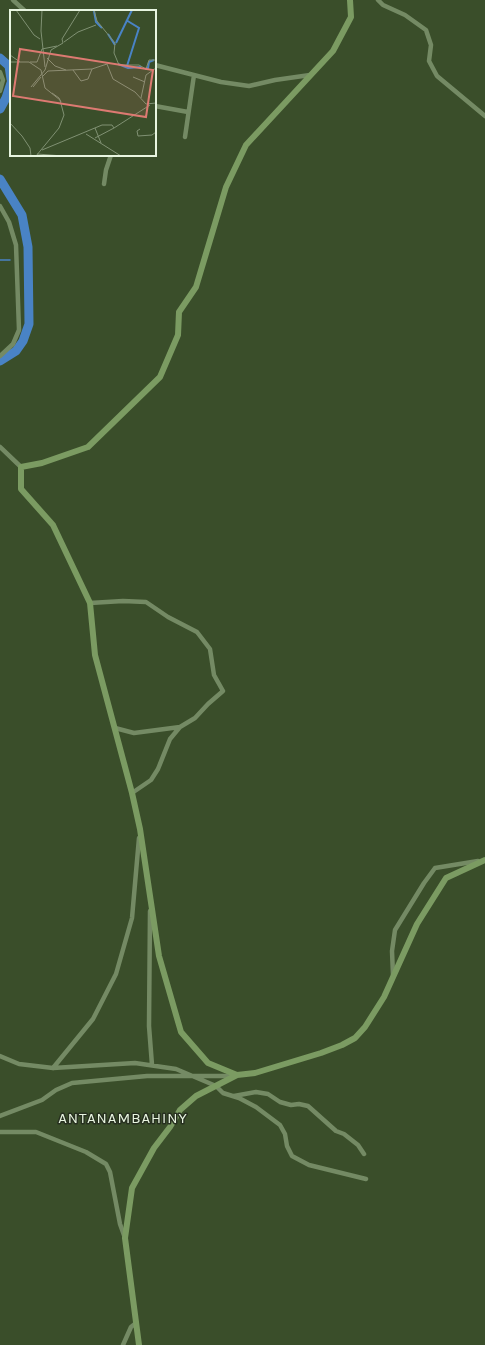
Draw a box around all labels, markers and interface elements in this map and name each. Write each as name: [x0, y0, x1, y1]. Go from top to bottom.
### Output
inset map: [10, 10, 156, 156]
district label: ANTANAMBAHINY: [58, 1109, 188, 1127]

